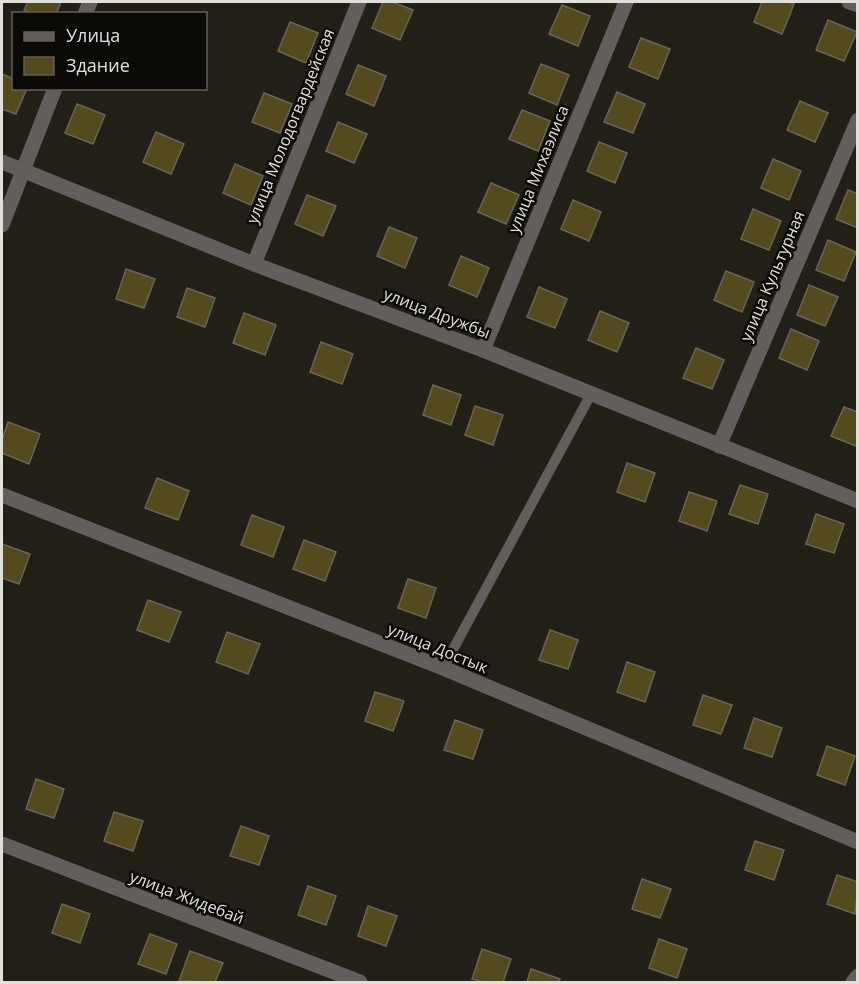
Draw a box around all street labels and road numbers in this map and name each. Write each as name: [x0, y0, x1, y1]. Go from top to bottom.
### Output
street label: улица Молодогвардейская: [241, 25, 339, 227]
street label: улица Михаэлиса: [502, 102, 574, 236]
street label: улица Культурная: [735, 207, 809, 345]
street label: улица Дружбы: [380, 283, 494, 343]
street label: улица Достык: [384, 618, 492, 678]
street label: улица Жидебай: [127, 865, 247, 929]

